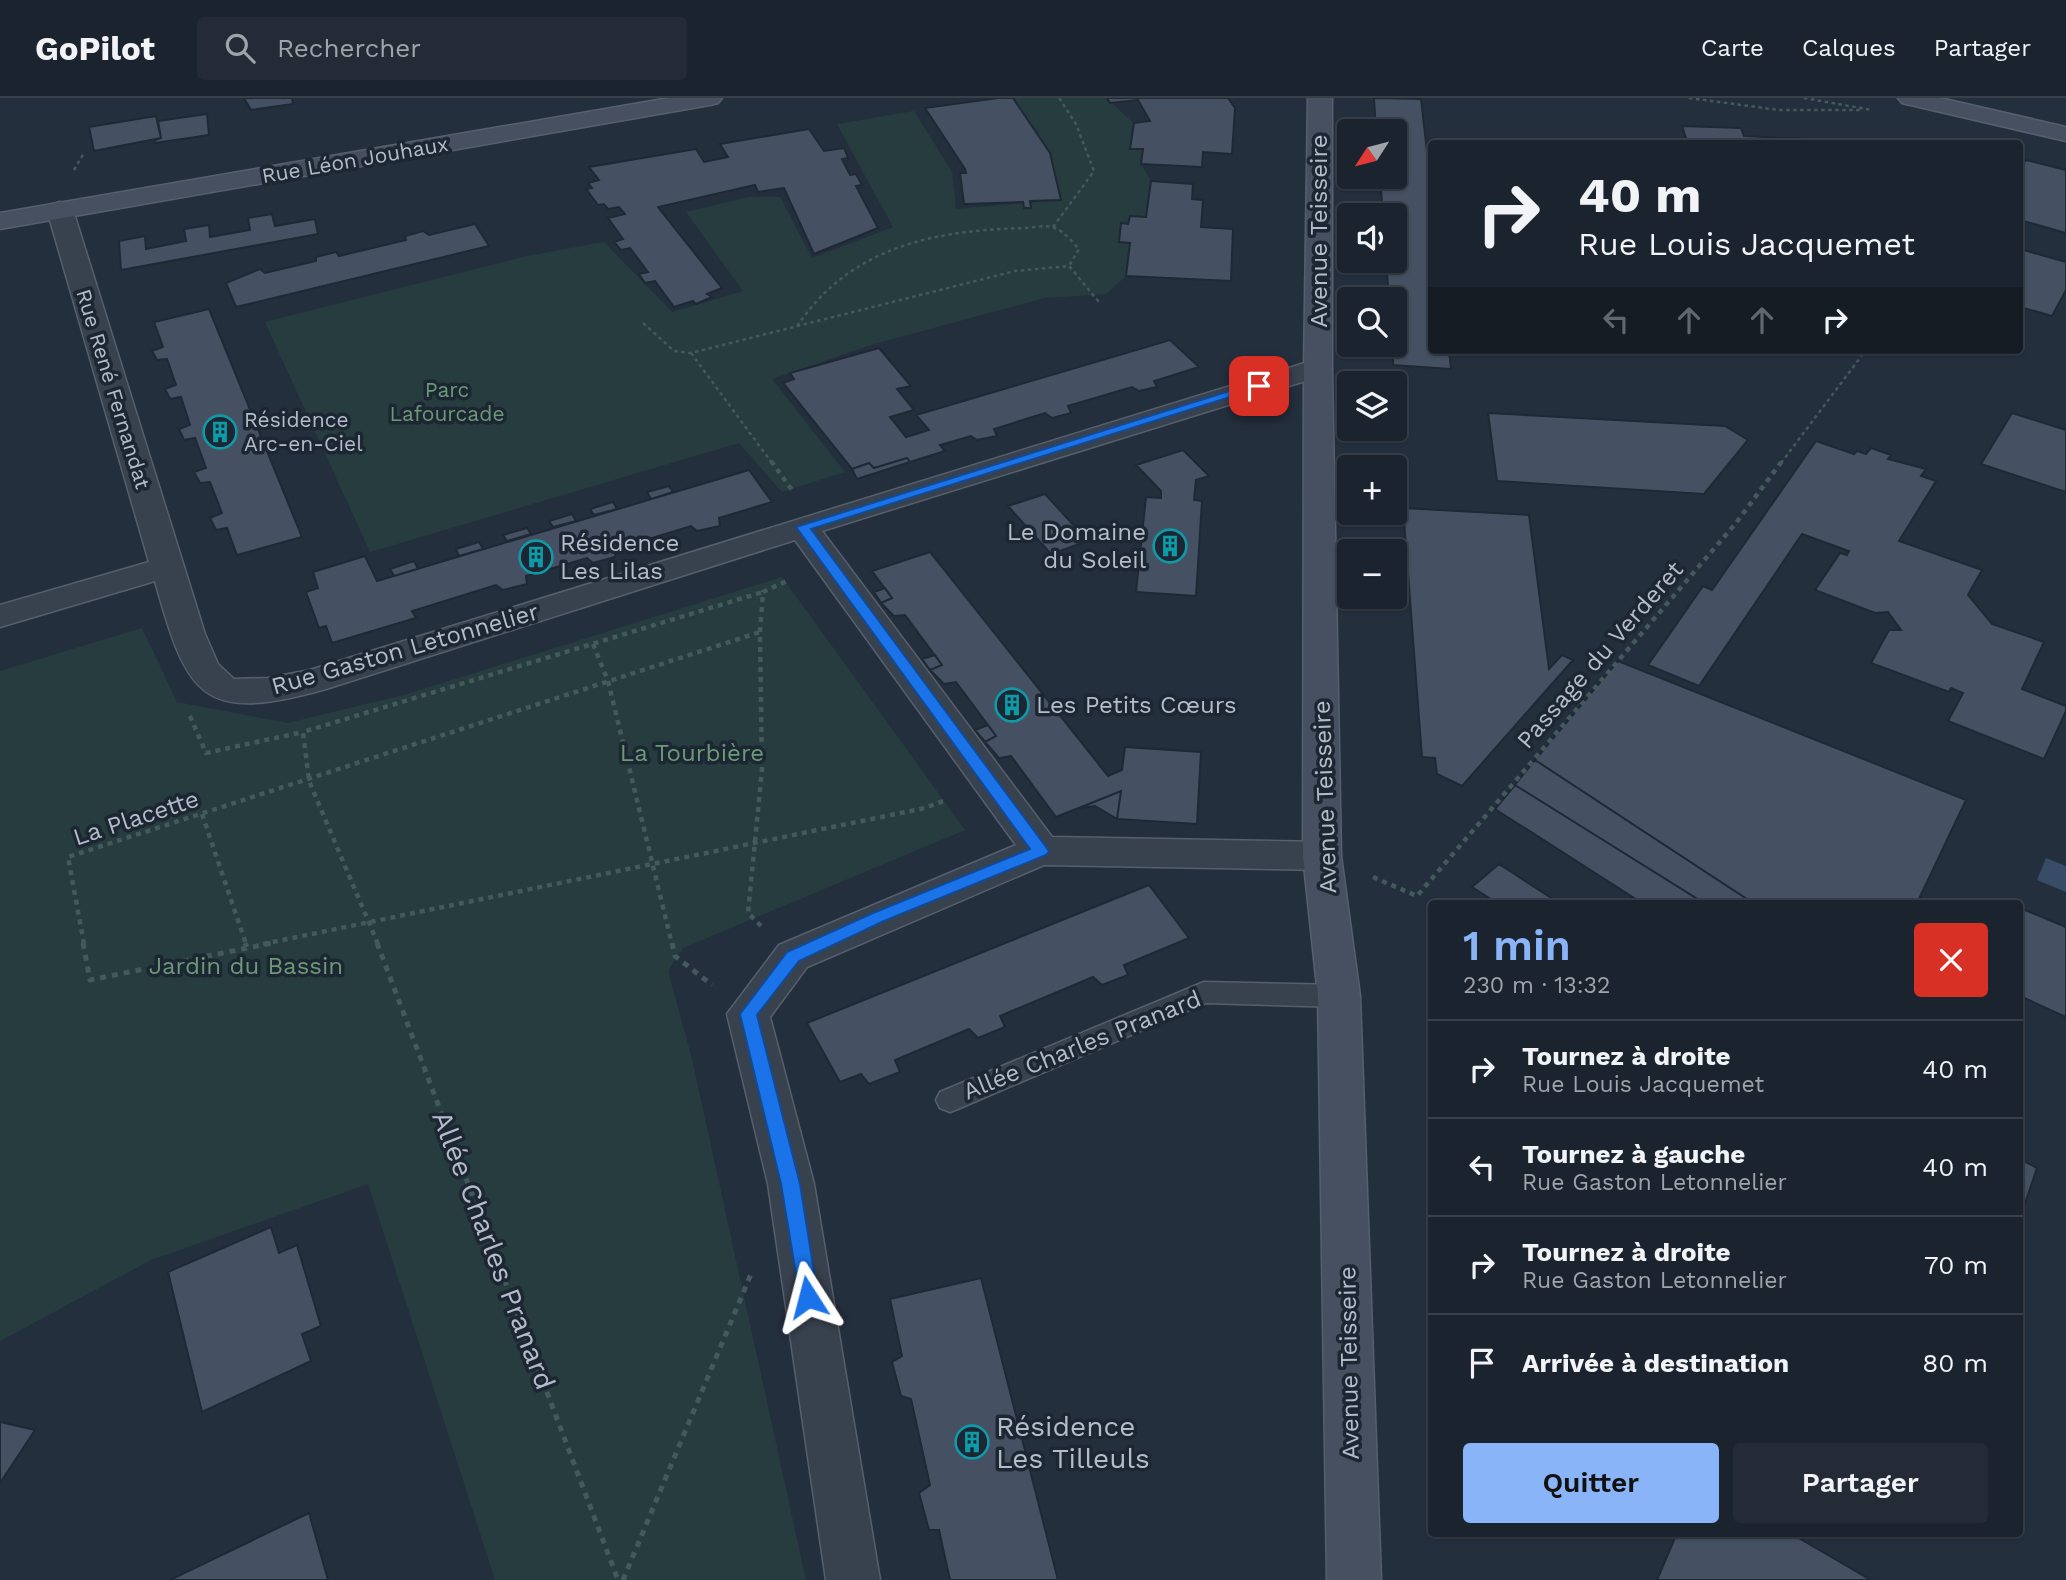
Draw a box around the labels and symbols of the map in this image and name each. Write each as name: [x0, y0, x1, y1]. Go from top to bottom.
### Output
north arrow: [1337, 119, 1407, 189]
street label: Rue Léon Jouhaux: [260, 131, 450, 188]
street label: Avenue Teisseire: [1305, 134, 1333, 328]
street label: Rue René Fernandat: [71, 286, 156, 492]
pin: [1229, 356, 1289, 416]
park label: Parc Lafourcade: [389, 377, 505, 426]
place label: Résidence Arc-en-Ciel: [244, 407, 363, 456]
building icon: Résidence Arc-en-Ciel: [201, 413, 239, 451]
place label: Le Domaine du Soleil: [1007, 518, 1147, 574]
building icon: Le Domaine du Soleil: [1151, 527, 1189, 565]
place label: Résidence Les Lilas: [560, 529, 679, 585]
building icon: Résidence Les Lilas: [517, 538, 555, 576]
street label: Passage du Verderet: [1511, 556, 1689, 754]
street label: Rue Gaston Letonnelier: [268, 597, 542, 701]
building icon: Les Petits Cœurs: [993, 686, 1031, 724]
place label: Les Petits Cœurs: [1036, 691, 1237, 719]
street label: Avenue Teisseire: [1308, 700, 1342, 894]
park label: La Tourbière: [620, 739, 764, 767]
street label: La Placette: [70, 785, 202, 851]
park label: Jardin du Bassin: [149, 952, 343, 980]
street label: Allée Charles Pranard: [959, 984, 1205, 1106]
street label: Allée Charles Pranard: [425, 1106, 562, 1394]
position arrow: [771, 1260, 845, 1334]
street label: Avenue Teisseire: [1333, 1266, 1365, 1460]
place label: Résidence Les Tilleuls: [996, 1410, 1150, 1475]
building icon: Résidence Les Tilleuls: [953, 1423, 991, 1461]

